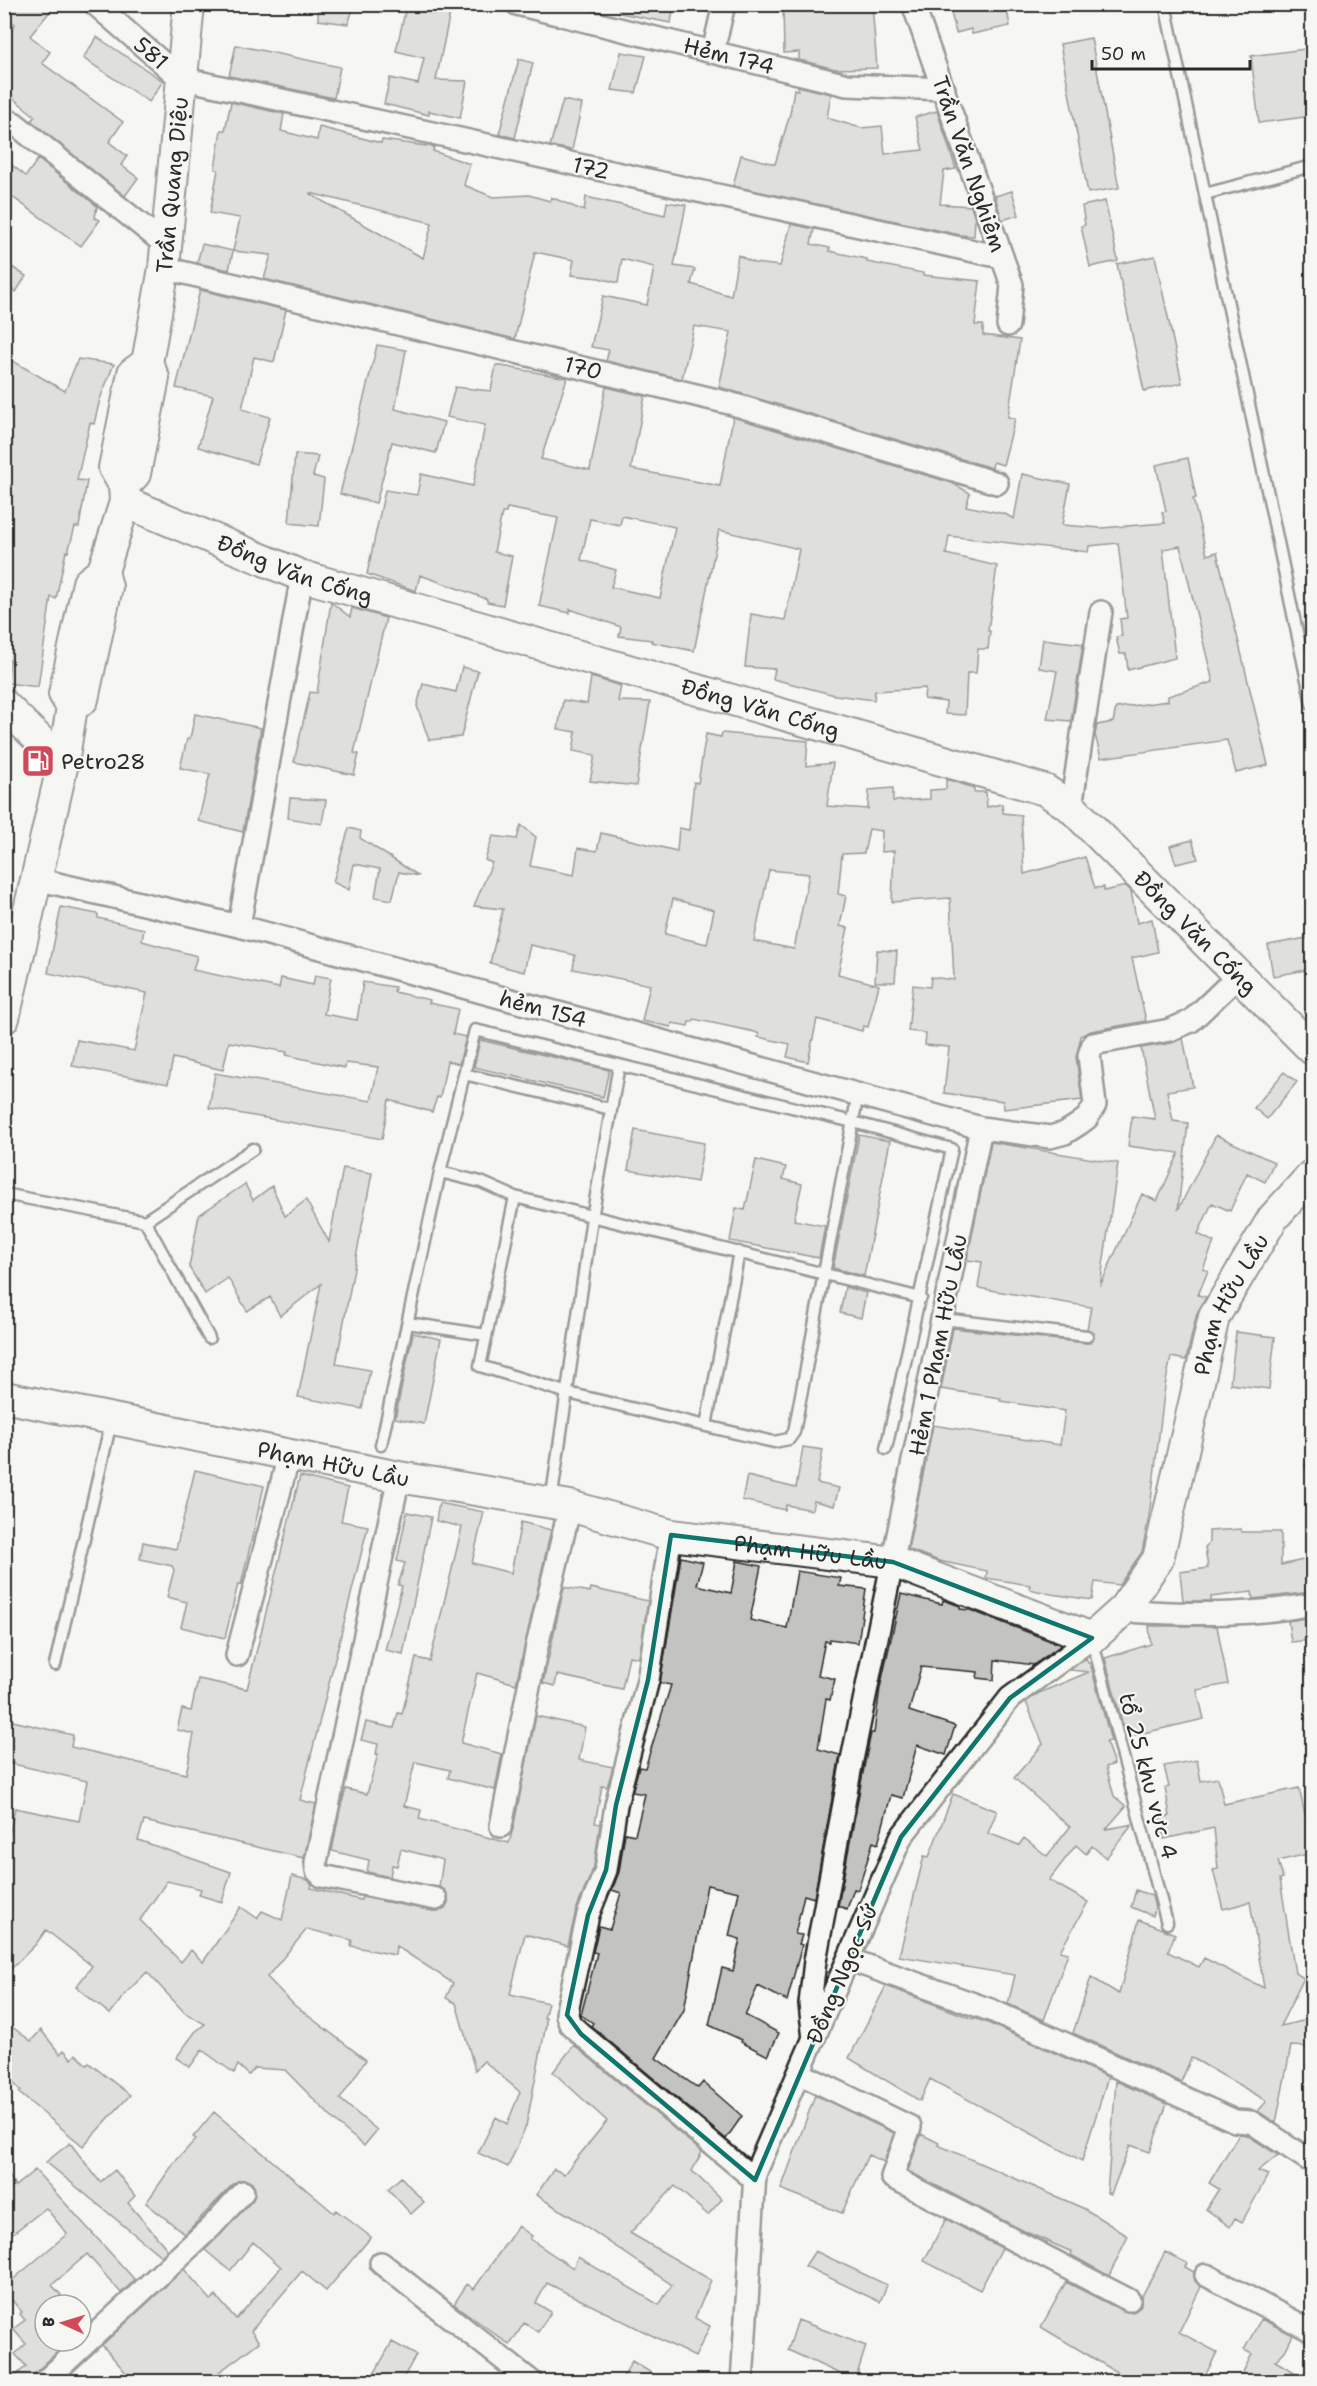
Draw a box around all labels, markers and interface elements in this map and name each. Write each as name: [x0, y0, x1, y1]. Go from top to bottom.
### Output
street label: 581: [128, 30, 174, 76]
street label: Hẻm 174: [681, 31, 777, 81]
scale bar: [1092, 33, 1250, 71]
text: 50 m: [1101, 42, 1146, 66]
street label: Trần Văn Nghiêm: [925, 72, 1013, 256]
street label: Trần Quang Diệu: [149, 95, 195, 274]
street label: 172: [570, 150, 612, 186]
street label: 170: [561, 350, 605, 386]
street label: Đồng Văn Cống: [213, 528, 376, 610]
street label: Đồng Văn Cống: [678, 671, 843, 745]
fuel station icon: Petro28: [20, 743, 56, 779]
place label: Petro28: [61, 747, 146, 776]
street label: Đồng Văn Cống: [1128, 864, 1264, 1001]
street label: hẻm 154: [496, 983, 590, 1035]
street label: Phạm Hữu Lầu: [1186, 1228, 1275, 1378]
street label: Hẻm 1 Phạm Hữu Lầu: [902, 1232, 974, 1458]
street label: Phạm Hữu Lầu: [255, 1434, 411, 1493]
street label: Phạm Hữu Lầu: [732, 1528, 889, 1576]
street label: tổ 25 khu vực 4: [1112, 1690, 1184, 1862]
street label: Đồng Ngọc Sứ: [799, 1899, 885, 2049]
north arrow: [33, 2293, 93, 2353]
text: B: [38, 2316, 59, 2328]

